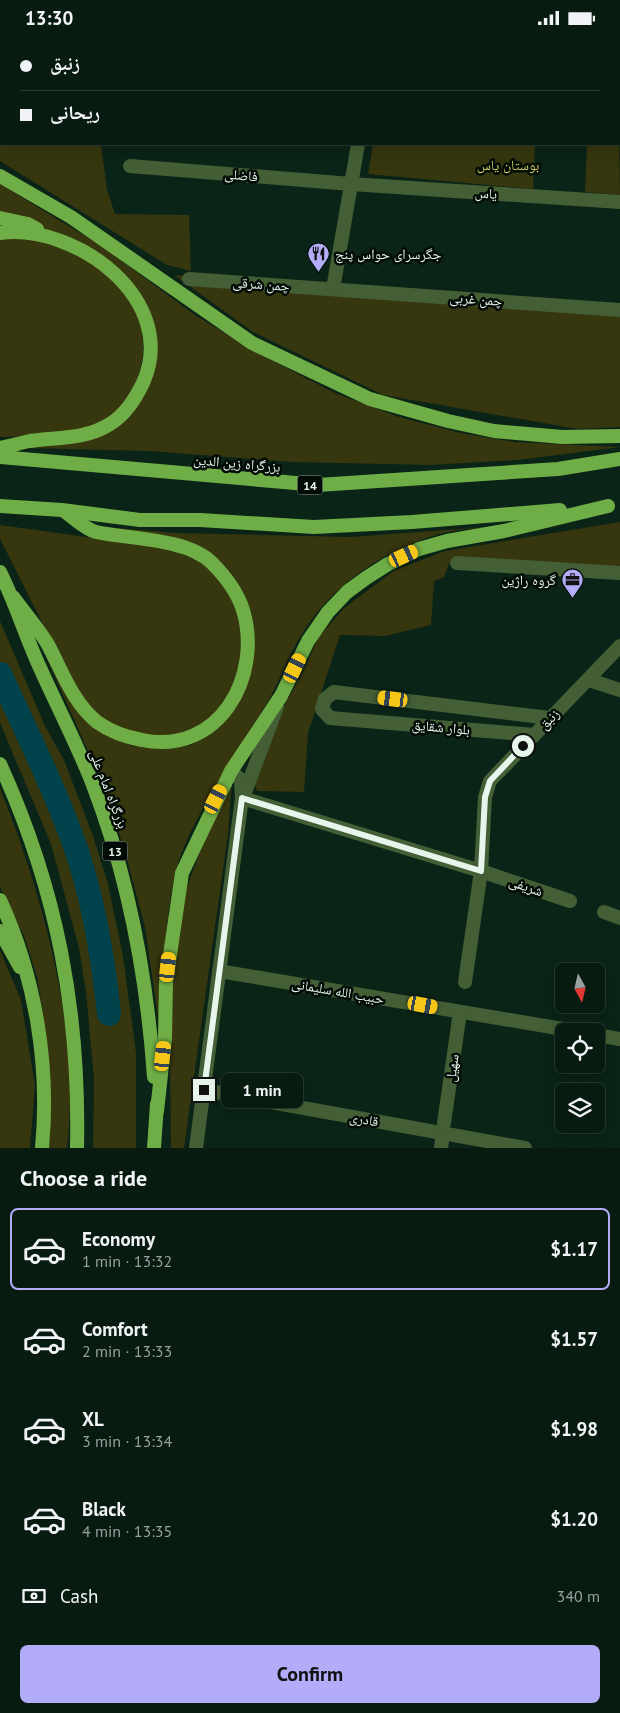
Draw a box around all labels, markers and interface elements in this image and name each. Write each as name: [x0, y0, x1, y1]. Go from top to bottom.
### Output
text: 13:30: [25, 6, 73, 30]
text: زنبق: [50, 51, 80, 75]
text: ریحانی: [50, 100, 100, 124]
park label: بوستان یاس: [477, 156, 539, 174]
street label: فاضلی: [224, 165, 259, 185]
street label: یاس: [474, 183, 498, 203]
restaurant icon: جگرسرای حواس پنج: [307, 242, 331, 273]
place label: جگرسرای حواس پنج: [335, 245, 442, 264]
street label: چمن شرقی: [232, 273, 290, 295]
street label: چمن غربی: [449, 288, 503, 310]
street label: بزرگراه زین الدین: [193, 450, 281, 476]
road number: 14: [298, 475, 322, 495]
car: [387, 543, 420, 569]
office icon: گروه راژین: [560, 568, 584, 599]
place label: گروه راژین: [501, 571, 556, 589]
car: [281, 651, 308, 685]
car: [377, 690, 408, 708]
street label: زنبق: [535, 705, 564, 734]
street label: بلوار شقایق: [411, 715, 471, 740]
route start: [512, 735, 534, 757]
street label: بزرگراه امام علی: [85, 747, 132, 832]
car: [202, 782, 229, 816]
road number: 13: [102, 841, 128, 861]
street label: شریفی: [507, 872, 545, 900]
car: [158, 951, 177, 983]
north arrow: [555, 963, 605, 1013]
map controls: [555, 963, 605, 1133]
street label: حبیب الله سلیمانی: [290, 974, 386, 1008]
car: [406, 995, 439, 1015]
button: locate: [555, 1023, 605, 1073]
car: [153, 1040, 172, 1072]
street label: سهیل: [441, 1053, 463, 1083]
callout: 1 min: [222, 1073, 304, 1107]
route end: [193, 1079, 215, 1101]
text: 1 min: [242, 1080, 282, 1100]
button: layers: [555, 1083, 605, 1133]
street label: قادری: [348, 1108, 380, 1130]
text: Choose a ride: [20, 1164, 147, 1192]
icon: car: [22, 1227, 67, 1272]
text: Economy: [82, 1227, 155, 1251]
text: $1.17: [550, 1237, 598, 1261]
text: 1 min · 13:32: [82, 1251, 172, 1271]
icon: car: [22, 1317, 67, 1362]
text: Comfort: [82, 1317, 148, 1341]
text: $1.57: [550, 1327, 598, 1351]
text: 2 min · 13:33: [82, 1341, 172, 1361]
icon: car: [22, 1407, 67, 1452]
text: XL: [82, 1407, 104, 1431]
text: $1.98: [550, 1417, 598, 1441]
text: 3 min · 13:34: [82, 1431, 172, 1451]
icon: car: [22, 1497, 67, 1542]
text: Black: [82, 1497, 126, 1521]
text: $1.20: [550, 1507, 598, 1531]
text: 4 min · 13:35: [82, 1521, 172, 1541]
icon: cash: [20, 1582, 48, 1610]
text: Cash: [60, 1584, 98, 1608]
text: 340 m: [557, 1586, 600, 1606]
button: Confirm: [20, 1645, 600, 1703]

